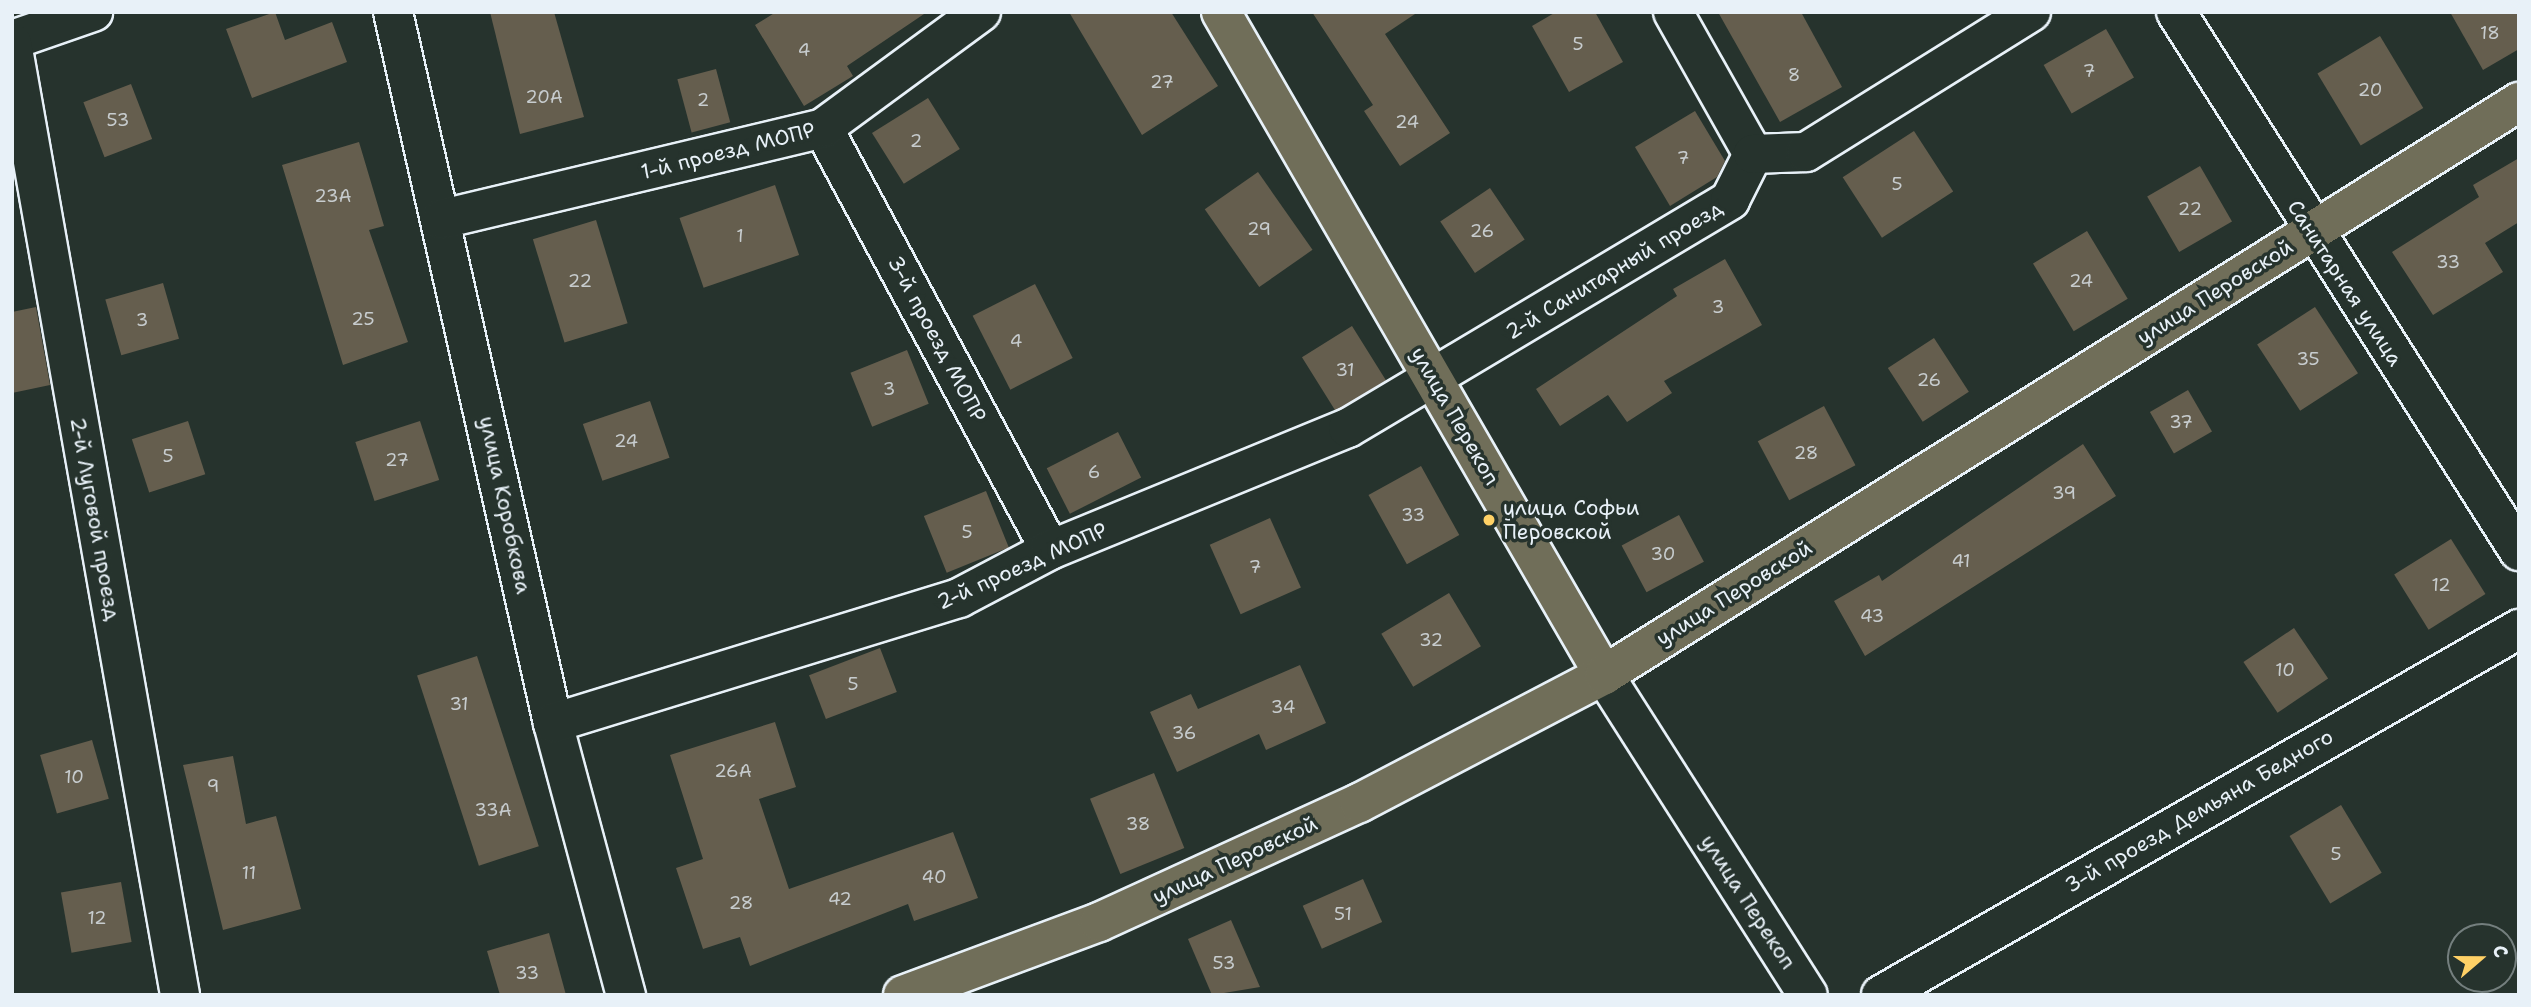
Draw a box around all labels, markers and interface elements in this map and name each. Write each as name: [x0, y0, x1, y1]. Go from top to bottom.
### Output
house number: 18: [2480, 22, 2500, 44]
house number: 5: [1572, 33, 1584, 55]
house number: 4: [798, 39, 810, 61]
house number: 7: [2083, 60, 2095, 82]
house number: 8: [1788, 64, 1800, 86]
house number: 27: [1150, 71, 1174, 93]
house number: 20: [2358, 79, 2382, 101]
house number: 20А: [525, 86, 563, 108]
house number: 2: [697, 89, 709, 111]
house number: 53: [107, 109, 129, 131]
house number: 24: [1395, 111, 1419, 133]
street label: 1-й проезд МОПР: [638, 117, 818, 185]
house number: 2: [910, 130, 922, 152]
house number: 7: [1677, 147, 1689, 169]
house number: 5: [1891, 173, 1903, 195]
house number: 23А: [314, 185, 352, 207]
street label: 2-й Санитарный проезд: [1501, 195, 1727, 345]
street label: Санитарная улица: [2282, 195, 2408, 371]
house number: 22: [2178, 198, 2202, 220]
house number: 29: [1247, 218, 1271, 240]
house number: 26: [1470, 220, 1494, 242]
house number: 1: [736, 225, 744, 247]
street label: улица Перовской: [2132, 234, 2298, 350]
house number: 33: [2436, 251, 2460, 273]
street label: 3-й проезд МОПР: [883, 252, 991, 426]
house number: 22: [568, 270, 592, 292]
house number: 24: [2069, 270, 2093, 292]
house number: 3: [1712, 296, 1724, 318]
house number: 25: [351, 308, 375, 330]
house number: 3: [136, 309, 148, 331]
house number: 4: [1010, 330, 1022, 352]
street label: улица Перекоп: [1405, 343, 1505, 489]
house number: 35: [2296, 348, 2320, 370]
house number: 31: [1335, 359, 1355, 381]
house number: 26: [1917, 369, 1941, 391]
house number: 3: [883, 378, 895, 400]
house number: 37: [2169, 411, 2193, 433]
street label: улица Коробкова: [474, 414, 536, 596]
street label: 2-й Луговой проезд: [65, 415, 125, 623]
house number: 24: [614, 430, 638, 452]
house number: 28: [1794, 442, 1818, 464]
house number: 5: [162, 445, 174, 467]
house number: 27: [385, 449, 409, 471]
house number: 6: [1088, 461, 1100, 483]
house number: 39: [2052, 482, 2076, 504]
place label: улица Софьи Перовской: [1503, 495, 1640, 545]
house number: 33: [1401, 504, 1425, 526]
marker: улица Софьи Перовской: [1481, 512, 1497, 528]
street label: 2-й проезд МОПР: [933, 517, 1111, 615]
house number: 5: [961, 521, 973, 543]
street label: улица Перовской: [1651, 535, 1817, 651]
house number: 30: [1651, 543, 1675, 565]
house number: 41: [1951, 550, 1971, 572]
house number: 7: [1249, 556, 1261, 578]
house number: 12: [2431, 574, 2451, 596]
house number: 43: [1860, 605, 1884, 627]
house number: 32: [1419, 629, 1443, 651]
house number: 10: [2275, 659, 2295, 681]
house number: 5: [847, 673, 859, 695]
house number: 31: [449, 693, 469, 715]
house number: 34: [1271, 696, 1295, 718]
house number: 36: [1172, 722, 1196, 744]
street label: 3-й проезд Демьяна Бедного: [2060, 724, 2338, 898]
house number: 26А: [714, 760, 752, 782]
house number: 10: [64, 766, 84, 788]
house number: 9: [207, 775, 219, 797]
house number: 33А: [474, 799, 512, 821]
street label: улица Перовской: [1149, 811, 1321, 909]
house number: 38: [1126, 813, 1150, 835]
street label: улица Перекоп: [1695, 830, 1801, 974]
house number: 5: [2330, 843, 2342, 865]
house number: 11: [242, 862, 256, 884]
house number: 40: [921, 866, 947, 888]
house number: 42: [828, 888, 852, 910]
house number: 28: [729, 892, 753, 914]
house number: 51: [1334, 903, 1352, 925]
house number: 12: [87, 907, 107, 929]
north arrow: [2447, 923, 2517, 993]
text: С: [2487, 942, 2514, 961]
house number: 53: [1213, 952, 1235, 974]
house number: 33: [515, 962, 539, 984]

